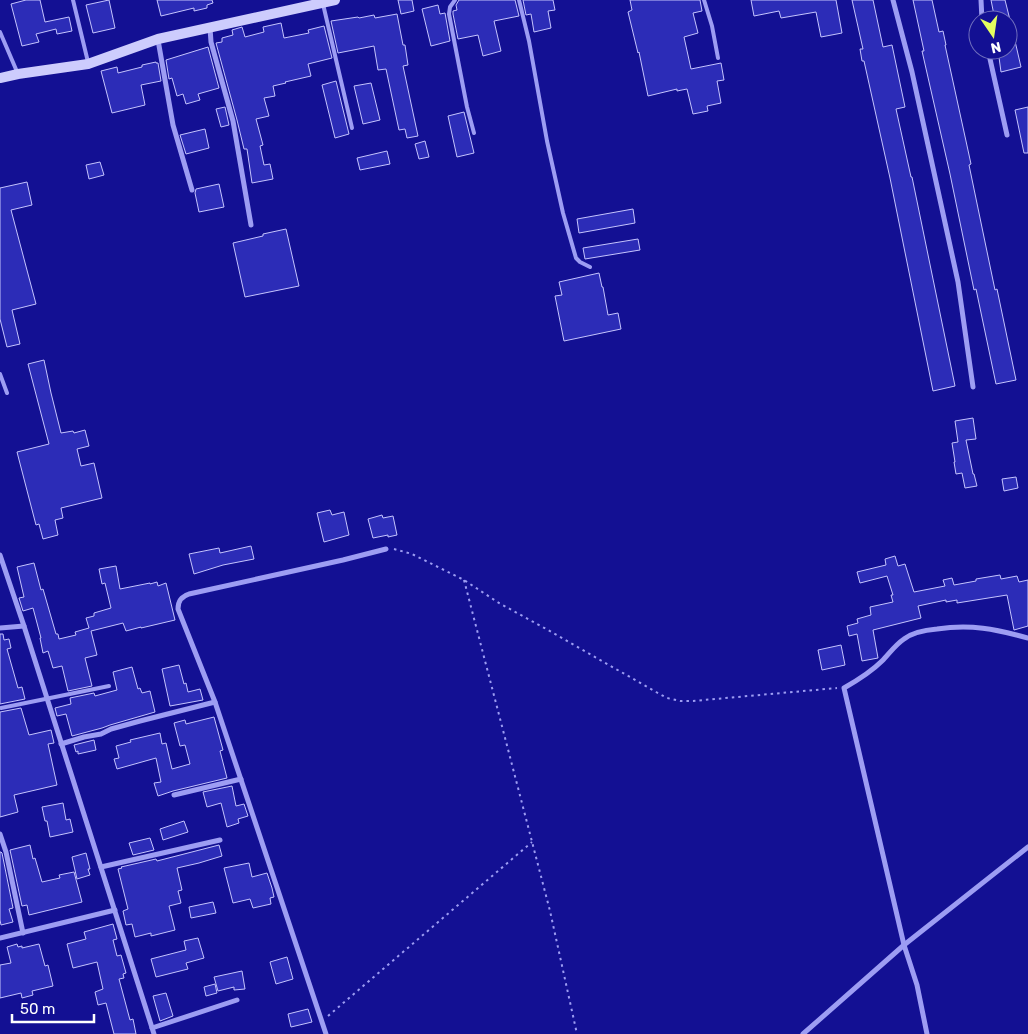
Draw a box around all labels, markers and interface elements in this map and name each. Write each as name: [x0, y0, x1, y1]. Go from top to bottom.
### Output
north arrow: [968, 10, 1018, 60]
text: N: [989, 38, 1003, 57]
scale bar: [12, 992, 95, 1024]
text: 50 m: [20, 1000, 55, 1018]

